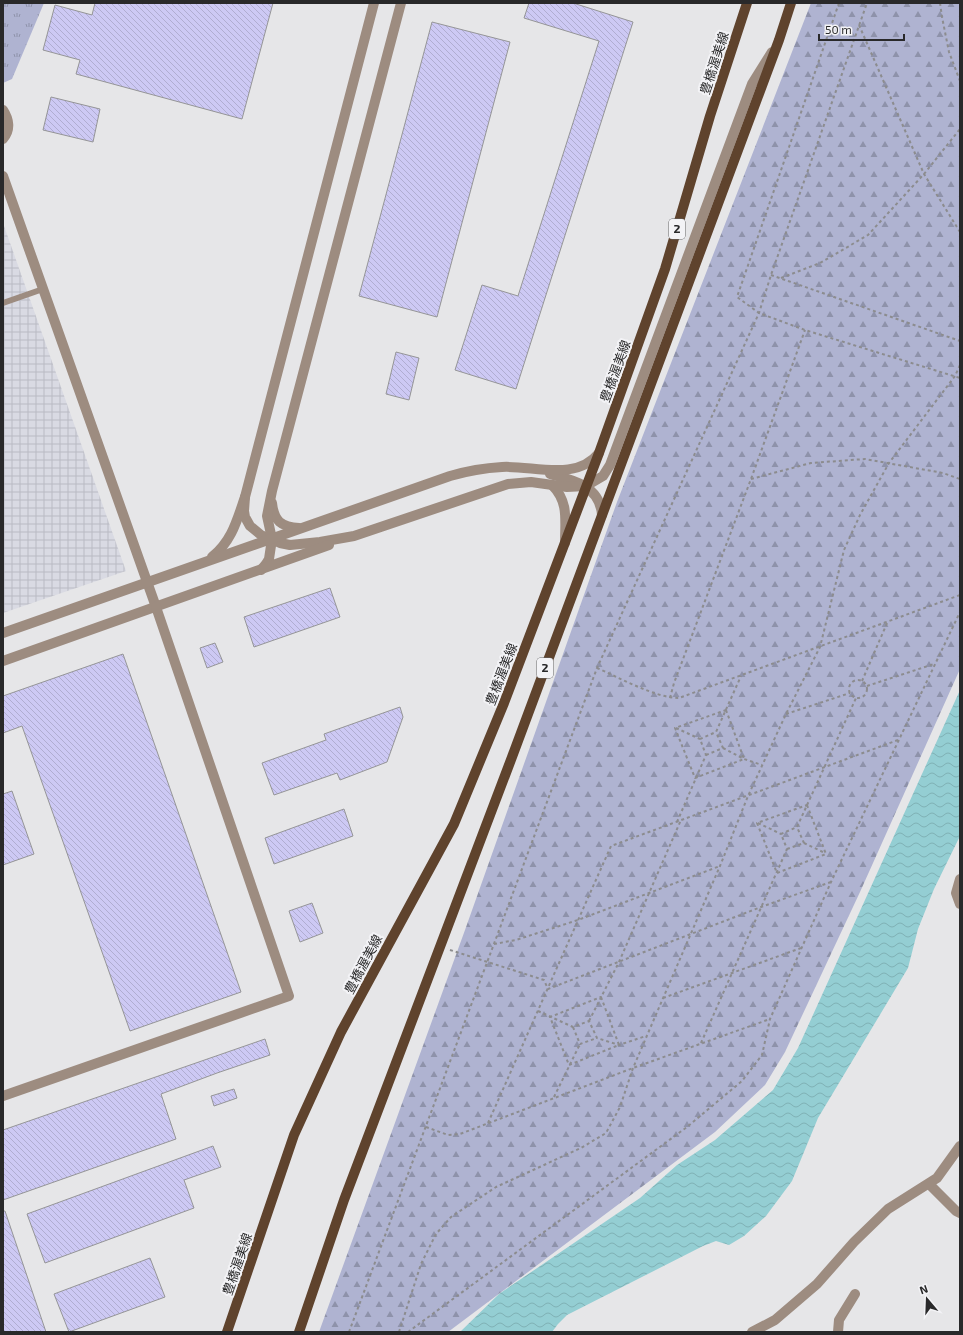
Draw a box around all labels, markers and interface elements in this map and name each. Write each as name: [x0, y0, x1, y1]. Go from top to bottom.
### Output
scale bar: [819, 16, 904, 42]
text: 50 m: [825, 22, 852, 36]
street label: 豊橋渥美線: [696, 30, 732, 96]
road number: 2: [669, 219, 685, 239]
street label: 豊橋渥美線: [596, 338, 634, 404]
street label: 豊橋渥美線: [482, 641, 520, 707]
road number: 2: [537, 658, 553, 678]
street label: 豊橋渥美線: [341, 932, 385, 996]
street label: 豊橋渥美線: [219, 1231, 255, 1297]
north arrow: [907, 1279, 947, 1319]
text: N: [918, 1282, 930, 1297]

